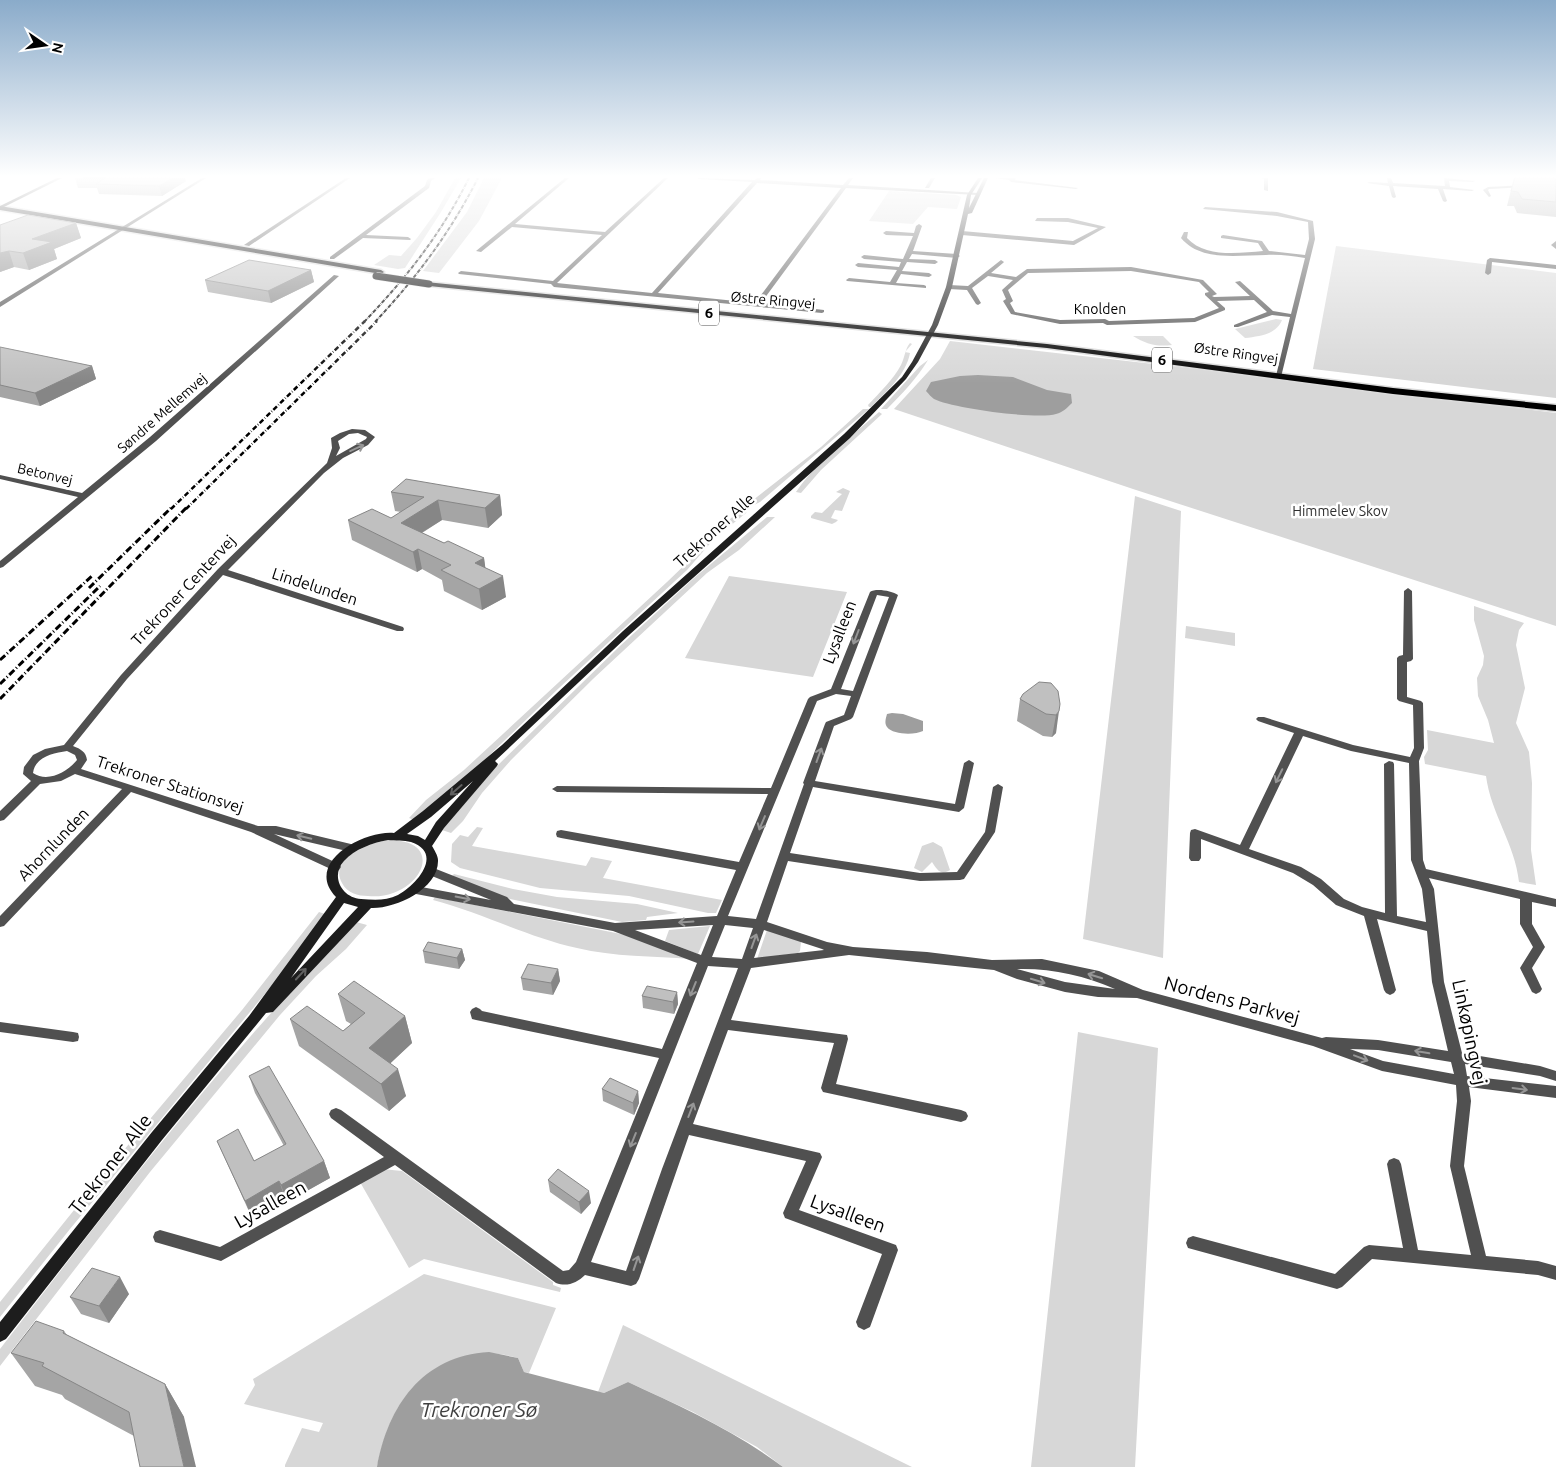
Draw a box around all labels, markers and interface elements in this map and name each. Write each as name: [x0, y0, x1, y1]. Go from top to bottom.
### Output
north arrow: [20, 20, 70, 70]
text: N: [49, 41, 67, 55]
street label: Østre Ringvej: [730, 288, 816, 312]
road number: 6: [699, 300, 719, 326]
street label: Knolden: [1074, 301, 1126, 317]
street label: Østre Ringvej: [1193, 339, 1279, 367]
road number: 6: [1152, 348, 1172, 372]
street label: Søndre Mellemvej: [114, 370, 210, 456]
one-way arrow: [349, 442, 364, 452]
street label: Betonvej: [16, 460, 74, 488]
street label: Trekroner Alle: [670, 489, 758, 571]
park label: Himmelev Skov: [1292, 503, 1388, 519]
street label: Trekroner Centervej: [127, 531, 239, 649]
street label: Lindelunden: [270, 564, 360, 608]
street label: Lysalleen: [819, 598, 859, 666]
one-way arrow: [851, 629, 860, 644]
one-way arrow: [815, 748, 824, 763]
street label: Trekroner Stationsvej: [94, 752, 246, 816]
one-way arrow: [1274, 768, 1283, 783]
one-way arrow: [449, 785, 462, 796]
street label: Ahornlunden: [14, 804, 92, 884]
one-way arrow: [757, 815, 766, 830]
one-way arrow: [297, 832, 313, 841]
one-way arrow: [454, 894, 470, 904]
one-way arrow: [678, 918, 694, 927]
one-way arrow: [750, 934, 759, 950]
one-way arrow: [295, 967, 307, 980]
one-way arrow: [1087, 970, 1103, 980]
street label: Nordens Parkvej: [1162, 971, 1302, 1029]
one-way arrow: [1030, 977, 1046, 987]
street label: Linkøpingvej: [1448, 977, 1492, 1087]
one-way arrow: [688, 981, 697, 996]
one-way arrow: [1414, 1047, 1430, 1057]
one-way arrow: [1353, 1054, 1368, 1063]
one-way arrow: [1512, 1084, 1528, 1094]
one-way arrow: [687, 1103, 696, 1118]
street label: Trekroner Alle: [64, 1109, 156, 1219]
one-way arrow: [628, 1132, 637, 1147]
street label: Lysalleen: [230, 1175, 310, 1233]
street label: Lysalleen: [807, 1189, 889, 1237]
one-way arrow: [632, 1256, 641, 1271]
water label: Trekroner Sø: [421, 1397, 538, 1421]

